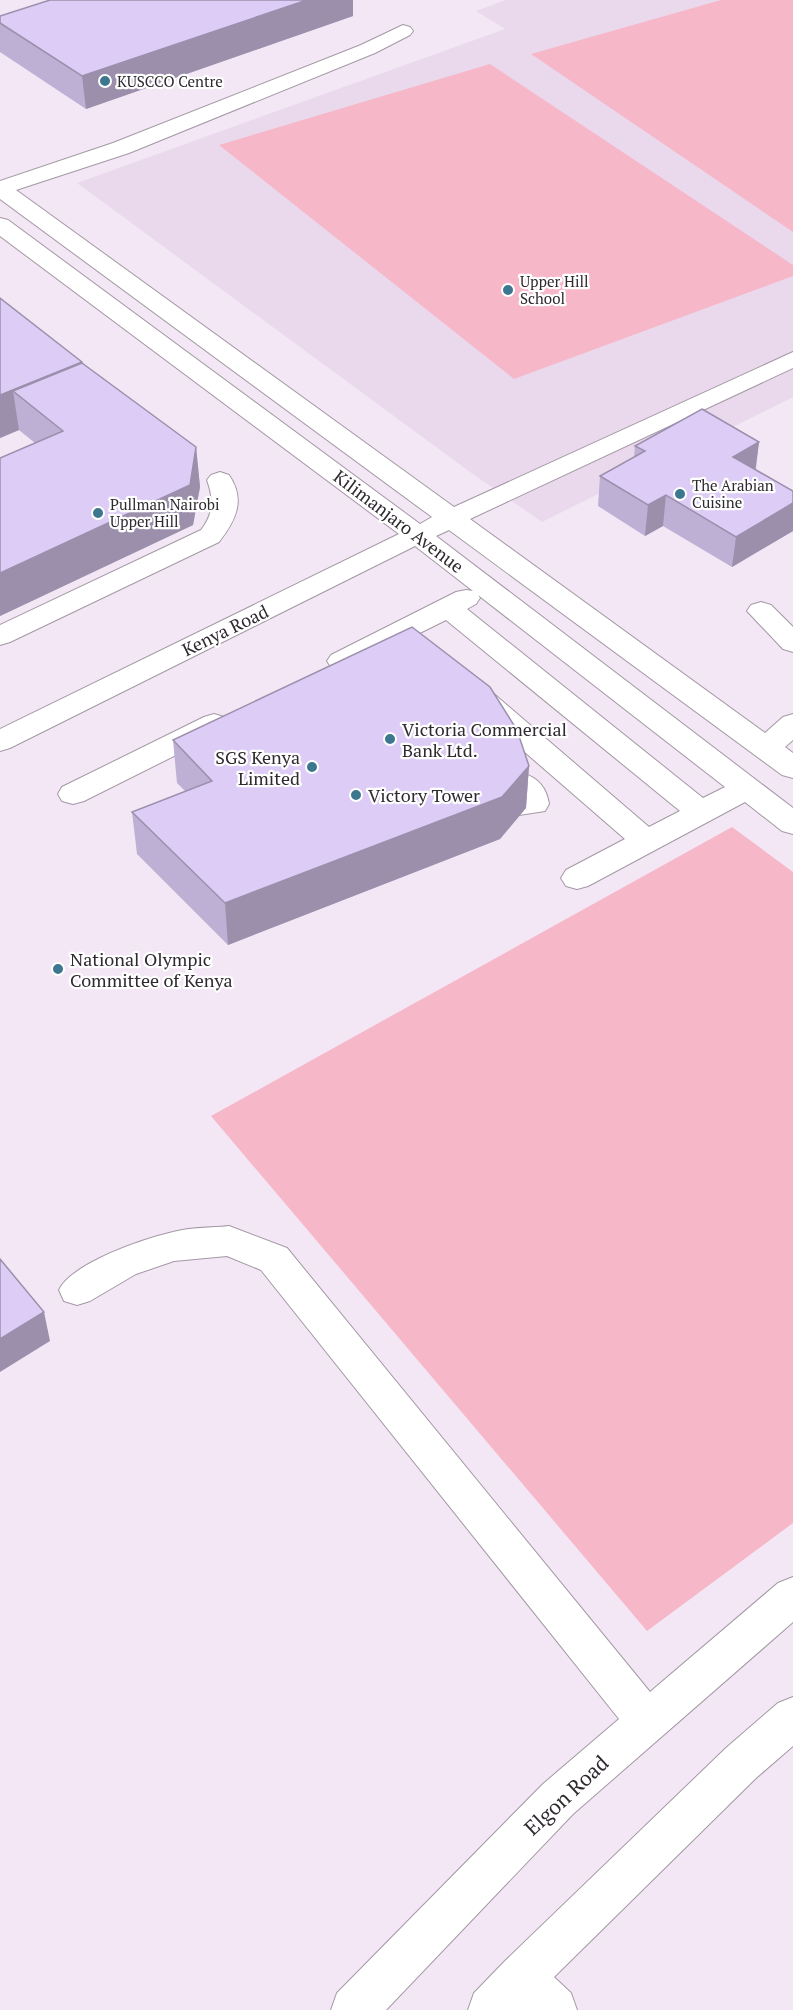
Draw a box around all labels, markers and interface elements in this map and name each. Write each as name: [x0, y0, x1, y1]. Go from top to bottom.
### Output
place label: KUSCCO Centre: [117, 71, 223, 91]
marker: KUSCCO Centre: [98, 74, 112, 88]
place label: Upper Hill School: [520, 271, 588, 308]
marker: Upper Hill School: [501, 283, 515, 297]
street label: Kilimanjaro Avenue: [329, 464, 469, 578]
place label: The Arabian Cuisine: [692, 475, 774, 512]
marker: The Arabian Cuisine: [673, 487, 687, 501]
place label: Pullman Nairobi Upper Hill: [110, 494, 219, 531]
marker: Pullman Nairobi Upper Hill: [91, 506, 105, 520]
street label: Kenya Road: [178, 599, 272, 661]
place label: Victoria Commercial Bank Ltd.: [402, 717, 567, 762]
marker: Victoria Commercial Bank Ltd.: [383, 732, 397, 746]
place label: SGS Kenya Limited: [215, 745, 300, 790]
marker: SGS Kenya Limited: [305, 760, 319, 774]
place label: Victory Tower: [368, 783, 480, 807]
marker: Victory Tower: [349, 788, 363, 802]
place label: National Olympic Committee of Kenya: [70, 947, 233, 992]
marker: National Olympic Committee of Kenya: [51, 962, 65, 976]
street label: Elgon Road: [518, 1749, 614, 1841]

